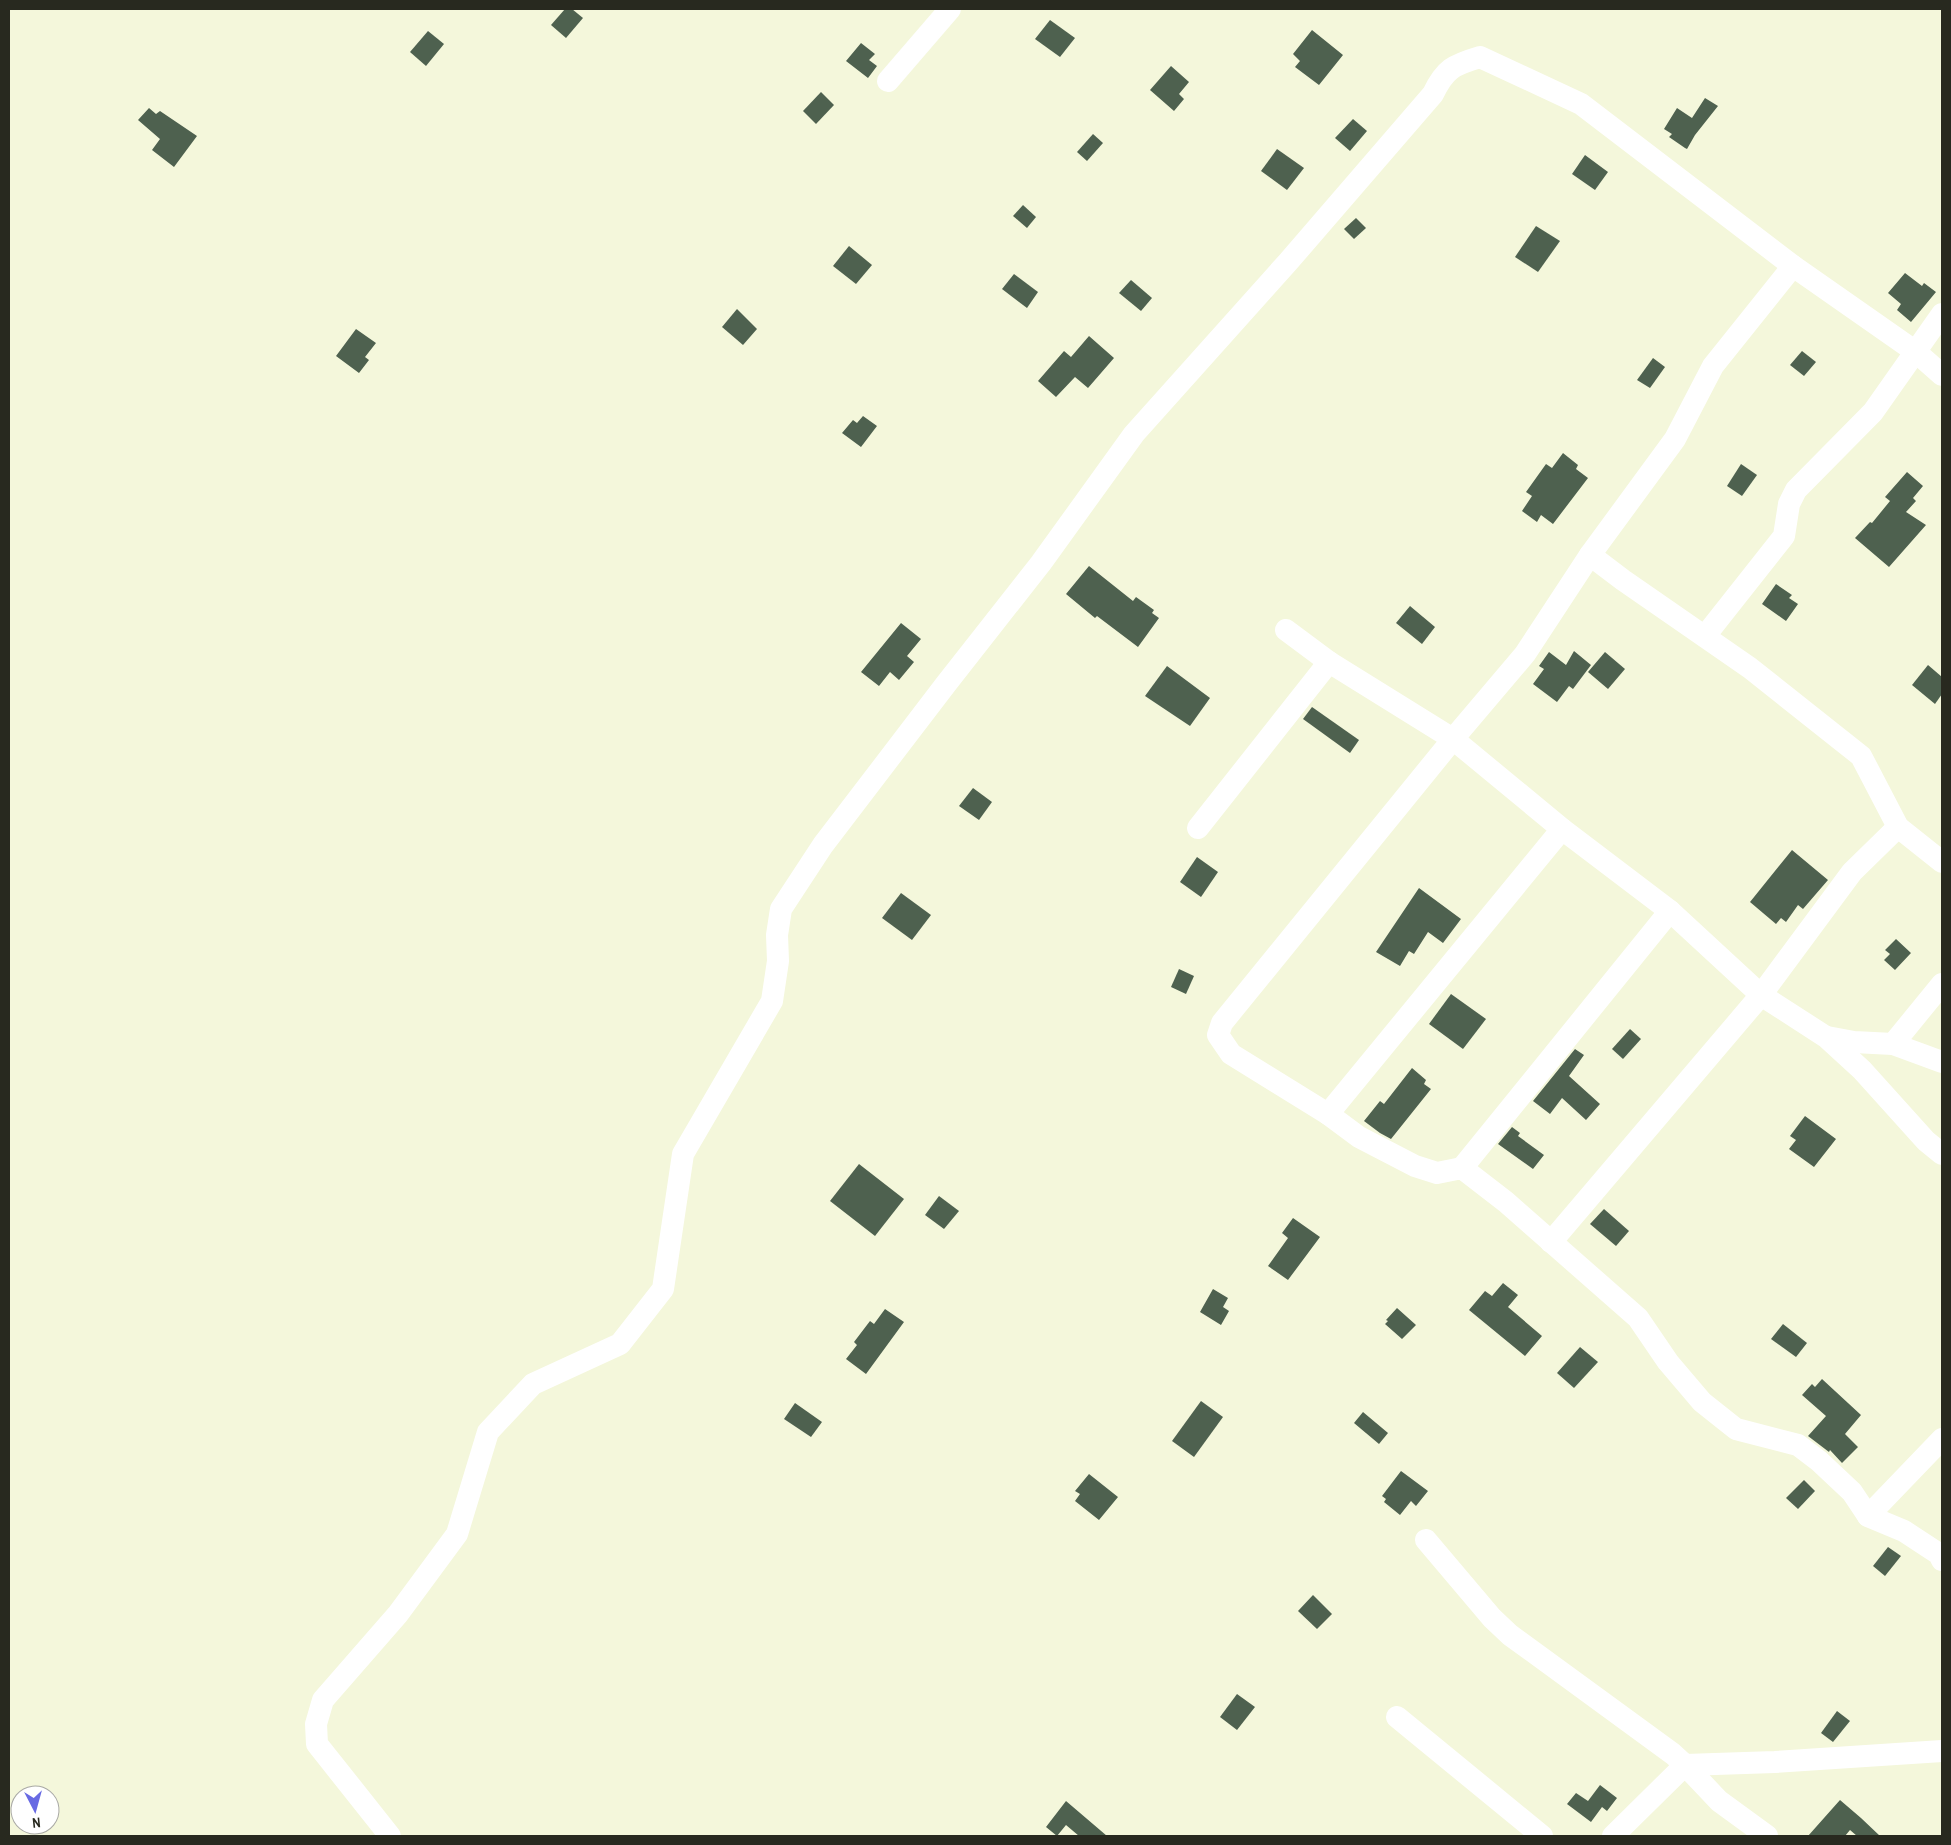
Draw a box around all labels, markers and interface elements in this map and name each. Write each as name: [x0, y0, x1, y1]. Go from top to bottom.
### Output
north arrow: [10, 1785, 60, 1835]
text: N: [31, 1814, 41, 1832]

